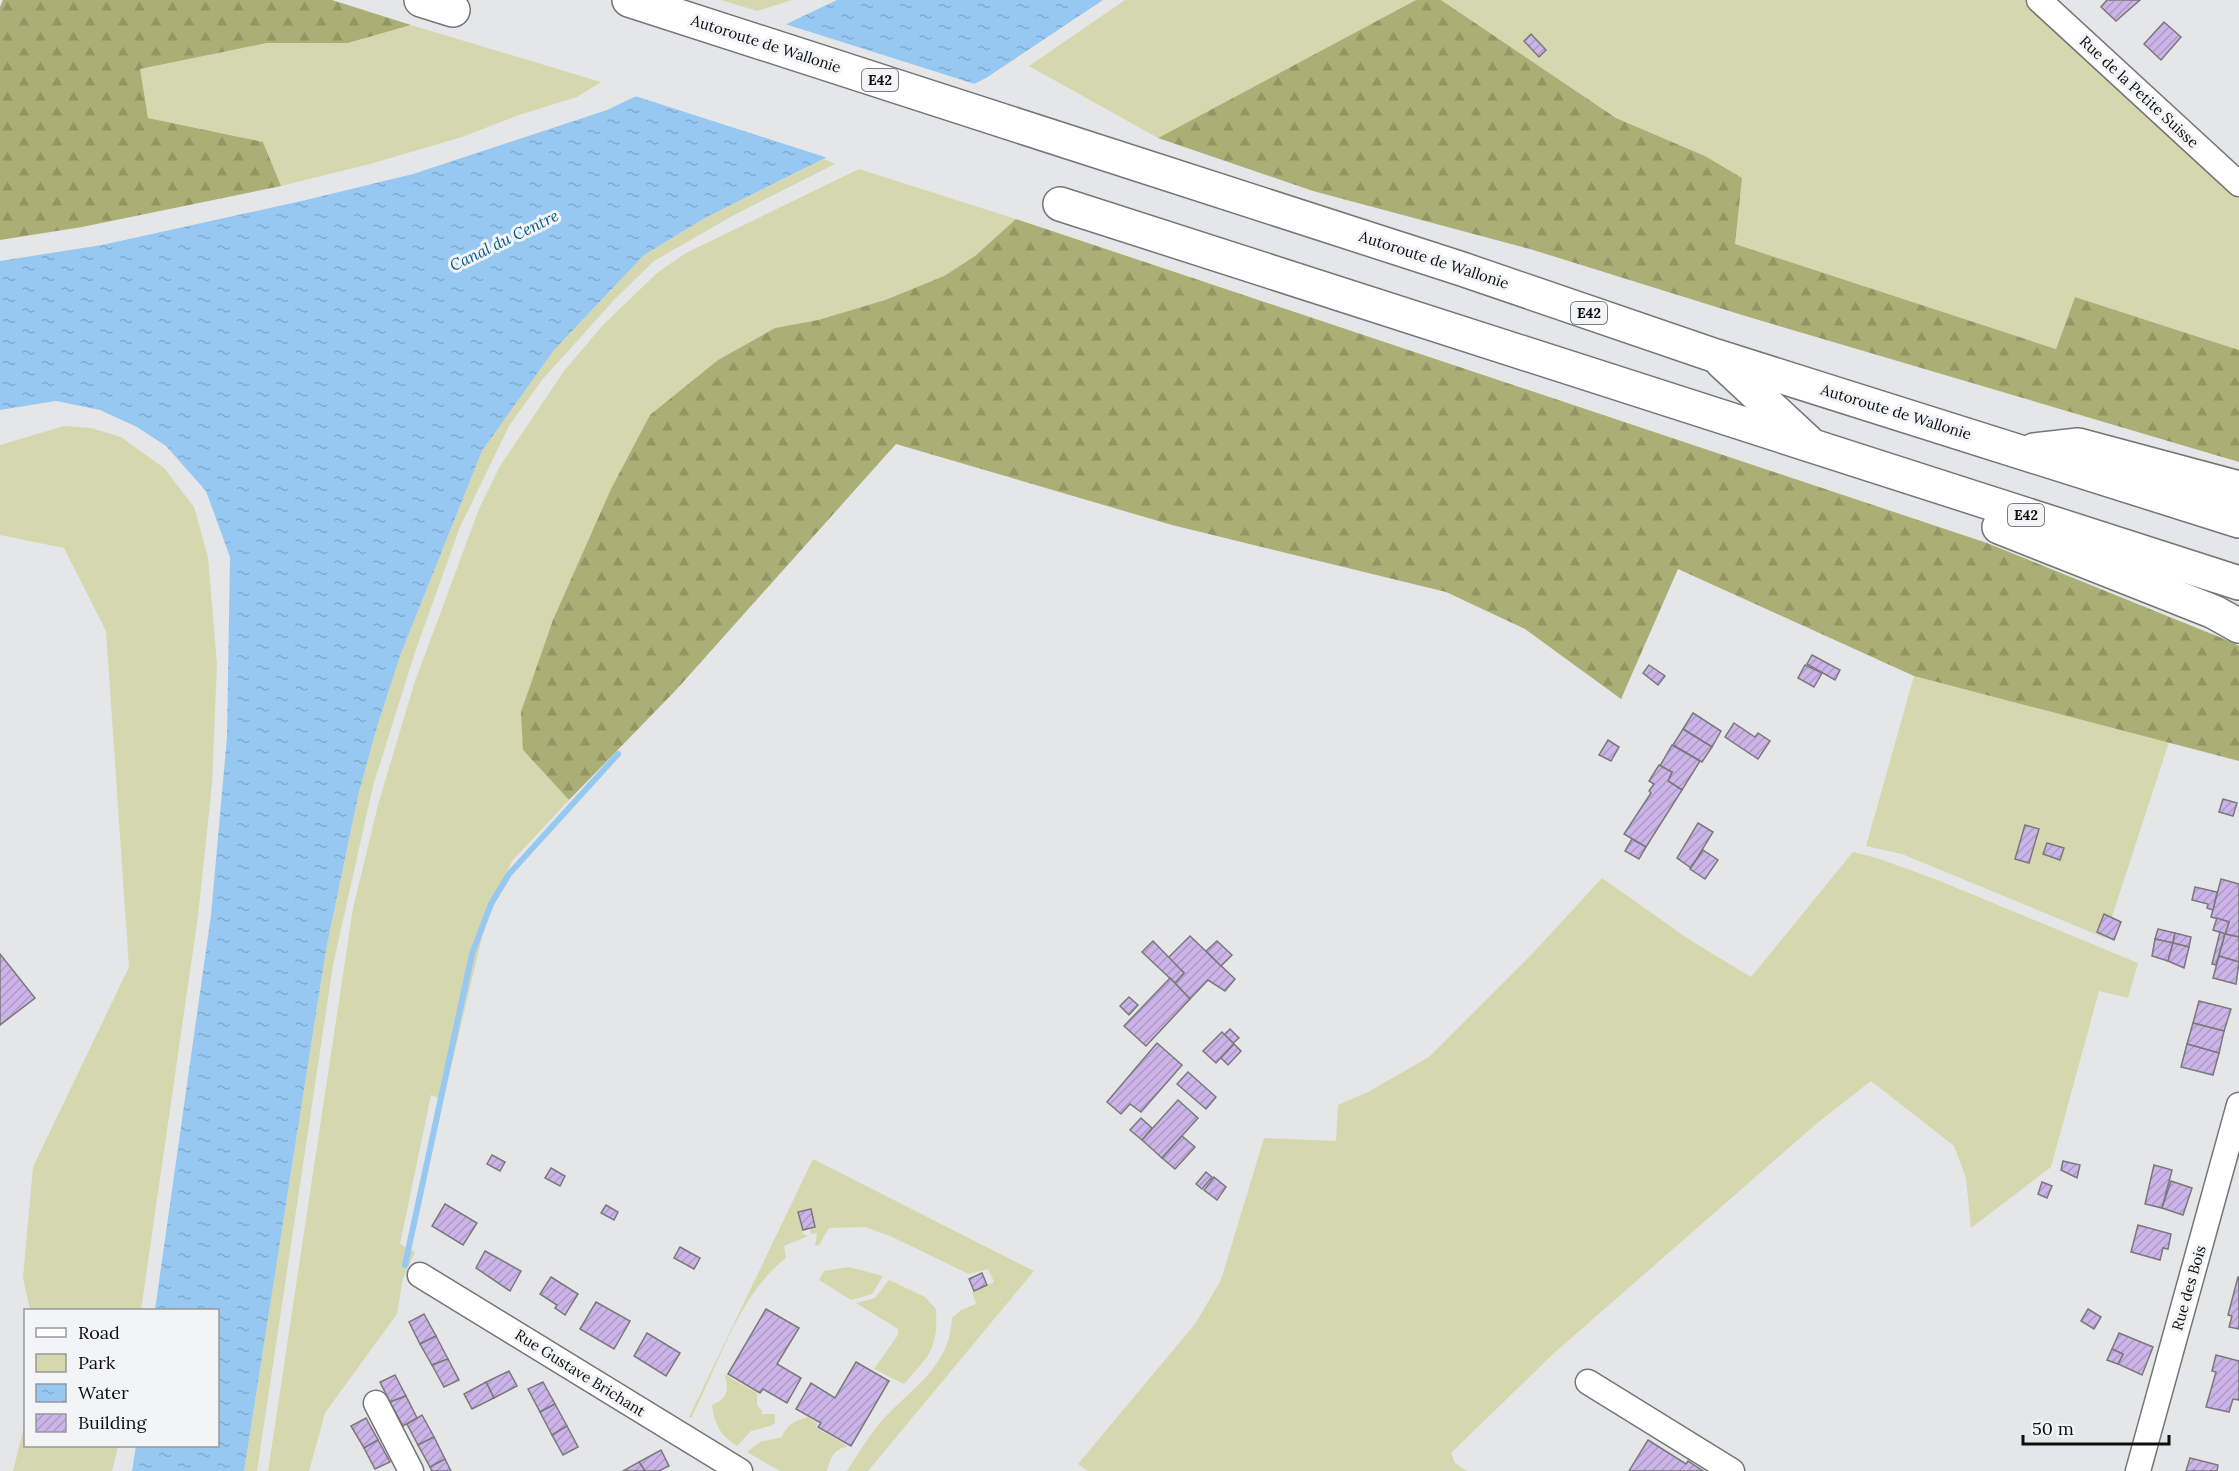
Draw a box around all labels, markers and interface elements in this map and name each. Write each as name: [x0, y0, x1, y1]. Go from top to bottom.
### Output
street label: Autoroute de Wallonie: [688, 10, 843, 77]
street label: Rue de la Petite Suisse: [2076, 31, 2203, 152]
road number: E42: [862, 69, 898, 91]
water label: Canal du Centre: [446, 205, 562, 275]
street label: Autoroute de Wallonie: [1356, 226, 1511, 293]
road number: E42: [1571, 302, 1607, 324]
street label: Autoroute de Wallonie: [1818, 379, 1974, 443]
road number: E42: [2008, 504, 2044, 526]
street label: Rue des Bois: [2167, 1243, 2210, 1333]
legend: [24, 1309, 219, 1447]
text: Road: [78, 1321, 120, 1344]
street label: Rue Gustave Brichant: [512, 1325, 649, 1421]
text: Park: [78, 1351, 116, 1374]
text: Water: [78, 1381, 129, 1404]
scale bar: [2023, 1408, 2168, 1446]
text: Building: [78, 1411, 148, 1434]
text: 50 m: [2032, 1417, 2074, 1440]

